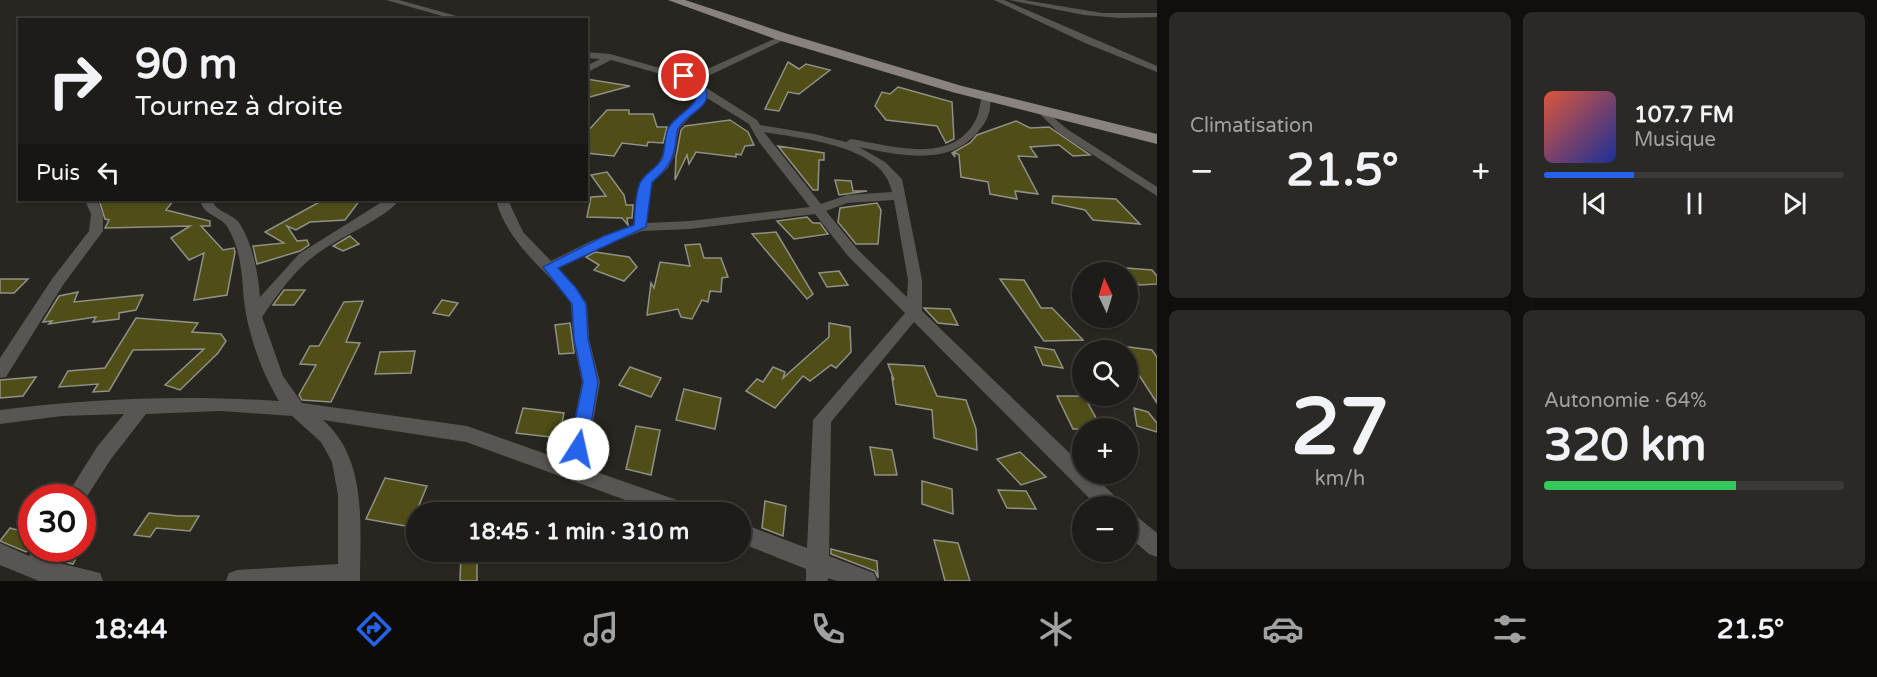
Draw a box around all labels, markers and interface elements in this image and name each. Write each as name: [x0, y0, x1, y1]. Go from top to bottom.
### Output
text: 90 m: [135, 39, 237, 90]
icon: right: [36, 42, 114, 120]
pin: [658, 50, 709, 101]
icon: arrive: [667, 59, 700, 92]
text: Tournez à droite: [135, 90, 343, 123]
text: 107.7 FM: [1634, 102, 1734, 128]
text: Climatisation: [1190, 114, 1313, 138]
text: Musique: [1634, 128, 1716, 152]
text: 21.5°: [1286, 144, 1399, 198]
text: −: [1190, 152, 1214, 191]
text: +: [1471, 152, 1490, 191]
icon: left: [92, 156, 125, 189]
text: Puis: [36, 160, 80, 186]
icon: previous: [1578, 187, 1611, 220]
icon: pause: [1678, 187, 1711, 220]
icon: next: [1778, 187, 1811, 220]
north arrow: [1072, 262, 1138, 328]
map controls: [1072, 262, 1138, 562]
button: search: [1072, 340, 1138, 406]
text: 27: [1291, 381, 1389, 475]
text: Autonomie · 64%: [1544, 389, 1706, 413]
position arrow: [546, 417, 610, 481]
button: +: [1072, 418, 1138, 484]
text: 320 km: [1544, 419, 1706, 473]
text: km/h: [1315, 467, 1365, 491]
speed limit sign: 30: [18, 484, 96, 562]
button: −: [1072, 496, 1138, 562]
text: 18:45 · 1 min · 310 m: [468, 519, 689, 545]
icon: directions: [353, 608, 395, 650]
icon: music: [580, 608, 622, 650]
icon: phone: [807, 608, 849, 650]
icon: climate: [1035, 608, 1077, 650]
icon: car: [1262, 608, 1304, 650]
icon: filters: [1489, 608, 1531, 650]
text: 18:44: [93, 613, 168, 646]
text: 21.5°: [1717, 613, 1784, 646]

